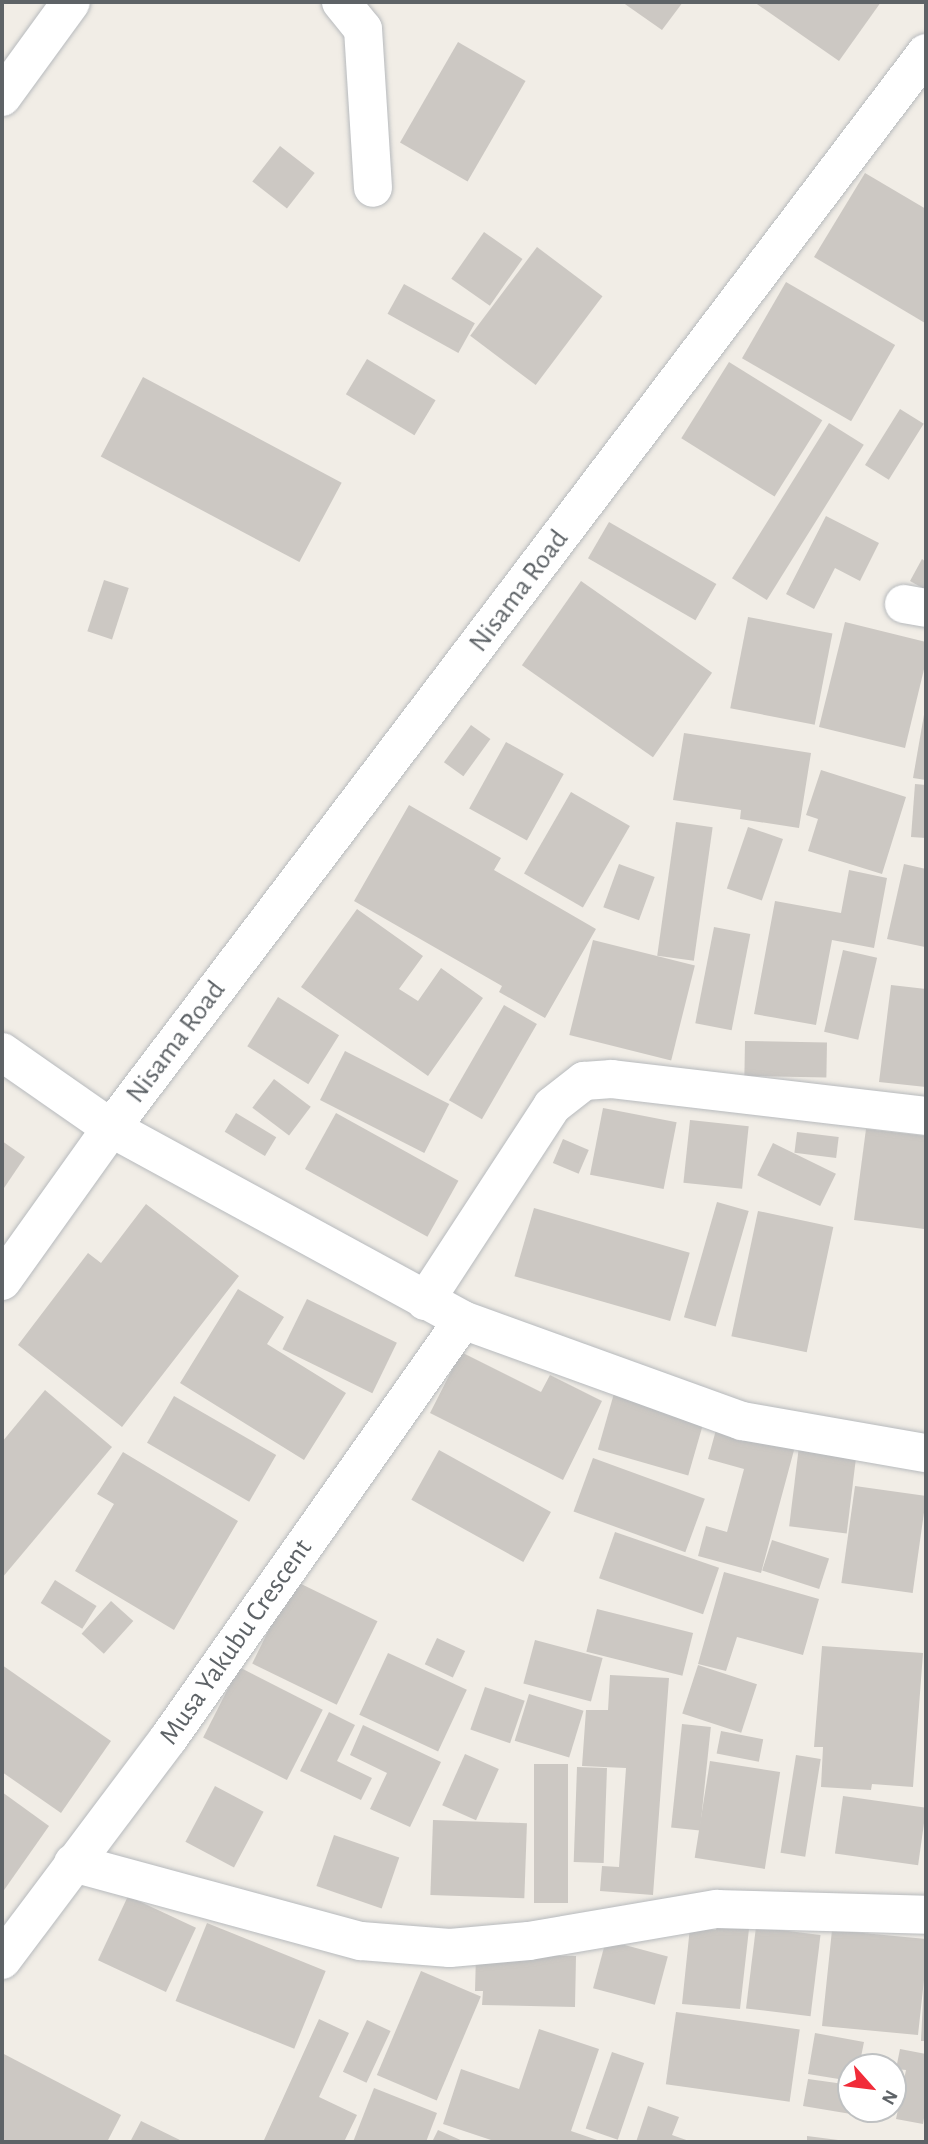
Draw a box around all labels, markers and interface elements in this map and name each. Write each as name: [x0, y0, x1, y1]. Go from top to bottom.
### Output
street label: Nisama Road: [462, 523, 576, 659]
street label: Nisama Road: [119, 974, 233, 1110]
street label: Musa Yakubu Crescent: [152, 1533, 320, 1751]
north arrow: [837, 2053, 907, 2123]
text: N: [878, 2087, 901, 2107]

